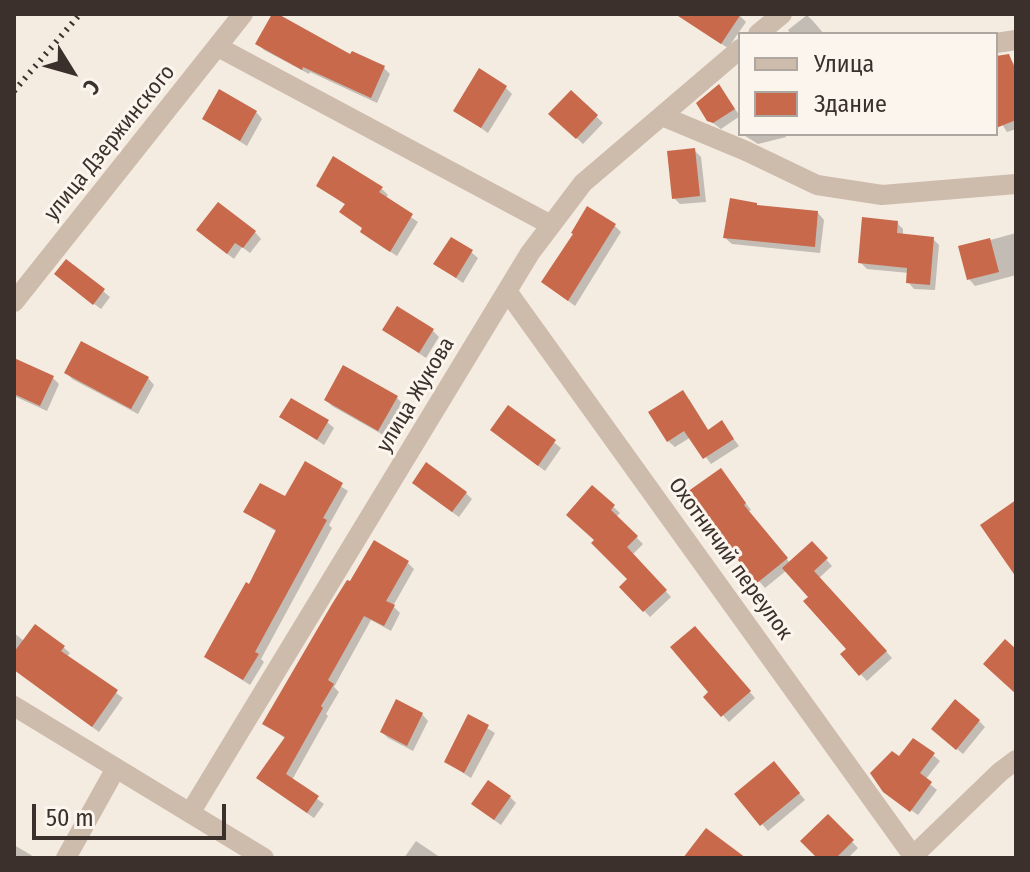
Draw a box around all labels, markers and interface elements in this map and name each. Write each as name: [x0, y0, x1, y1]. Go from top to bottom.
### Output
north arrow: [32, 32, 112, 112]
legend: [738, 32, 998, 136]
text: Улица: [814, 50, 874, 78]
street label: улица Дзержинского: [39, 60, 181, 226]
text: С: [77, 74, 106, 99]
text: Здание: [814, 90, 887, 118]
street label: улица Жукова: [371, 333, 461, 457]
street label: Охотничий переулок: [662, 473, 798, 645]
scale bar: [36, 788, 230, 838]
text: 50 m: [46, 804, 94, 832]

